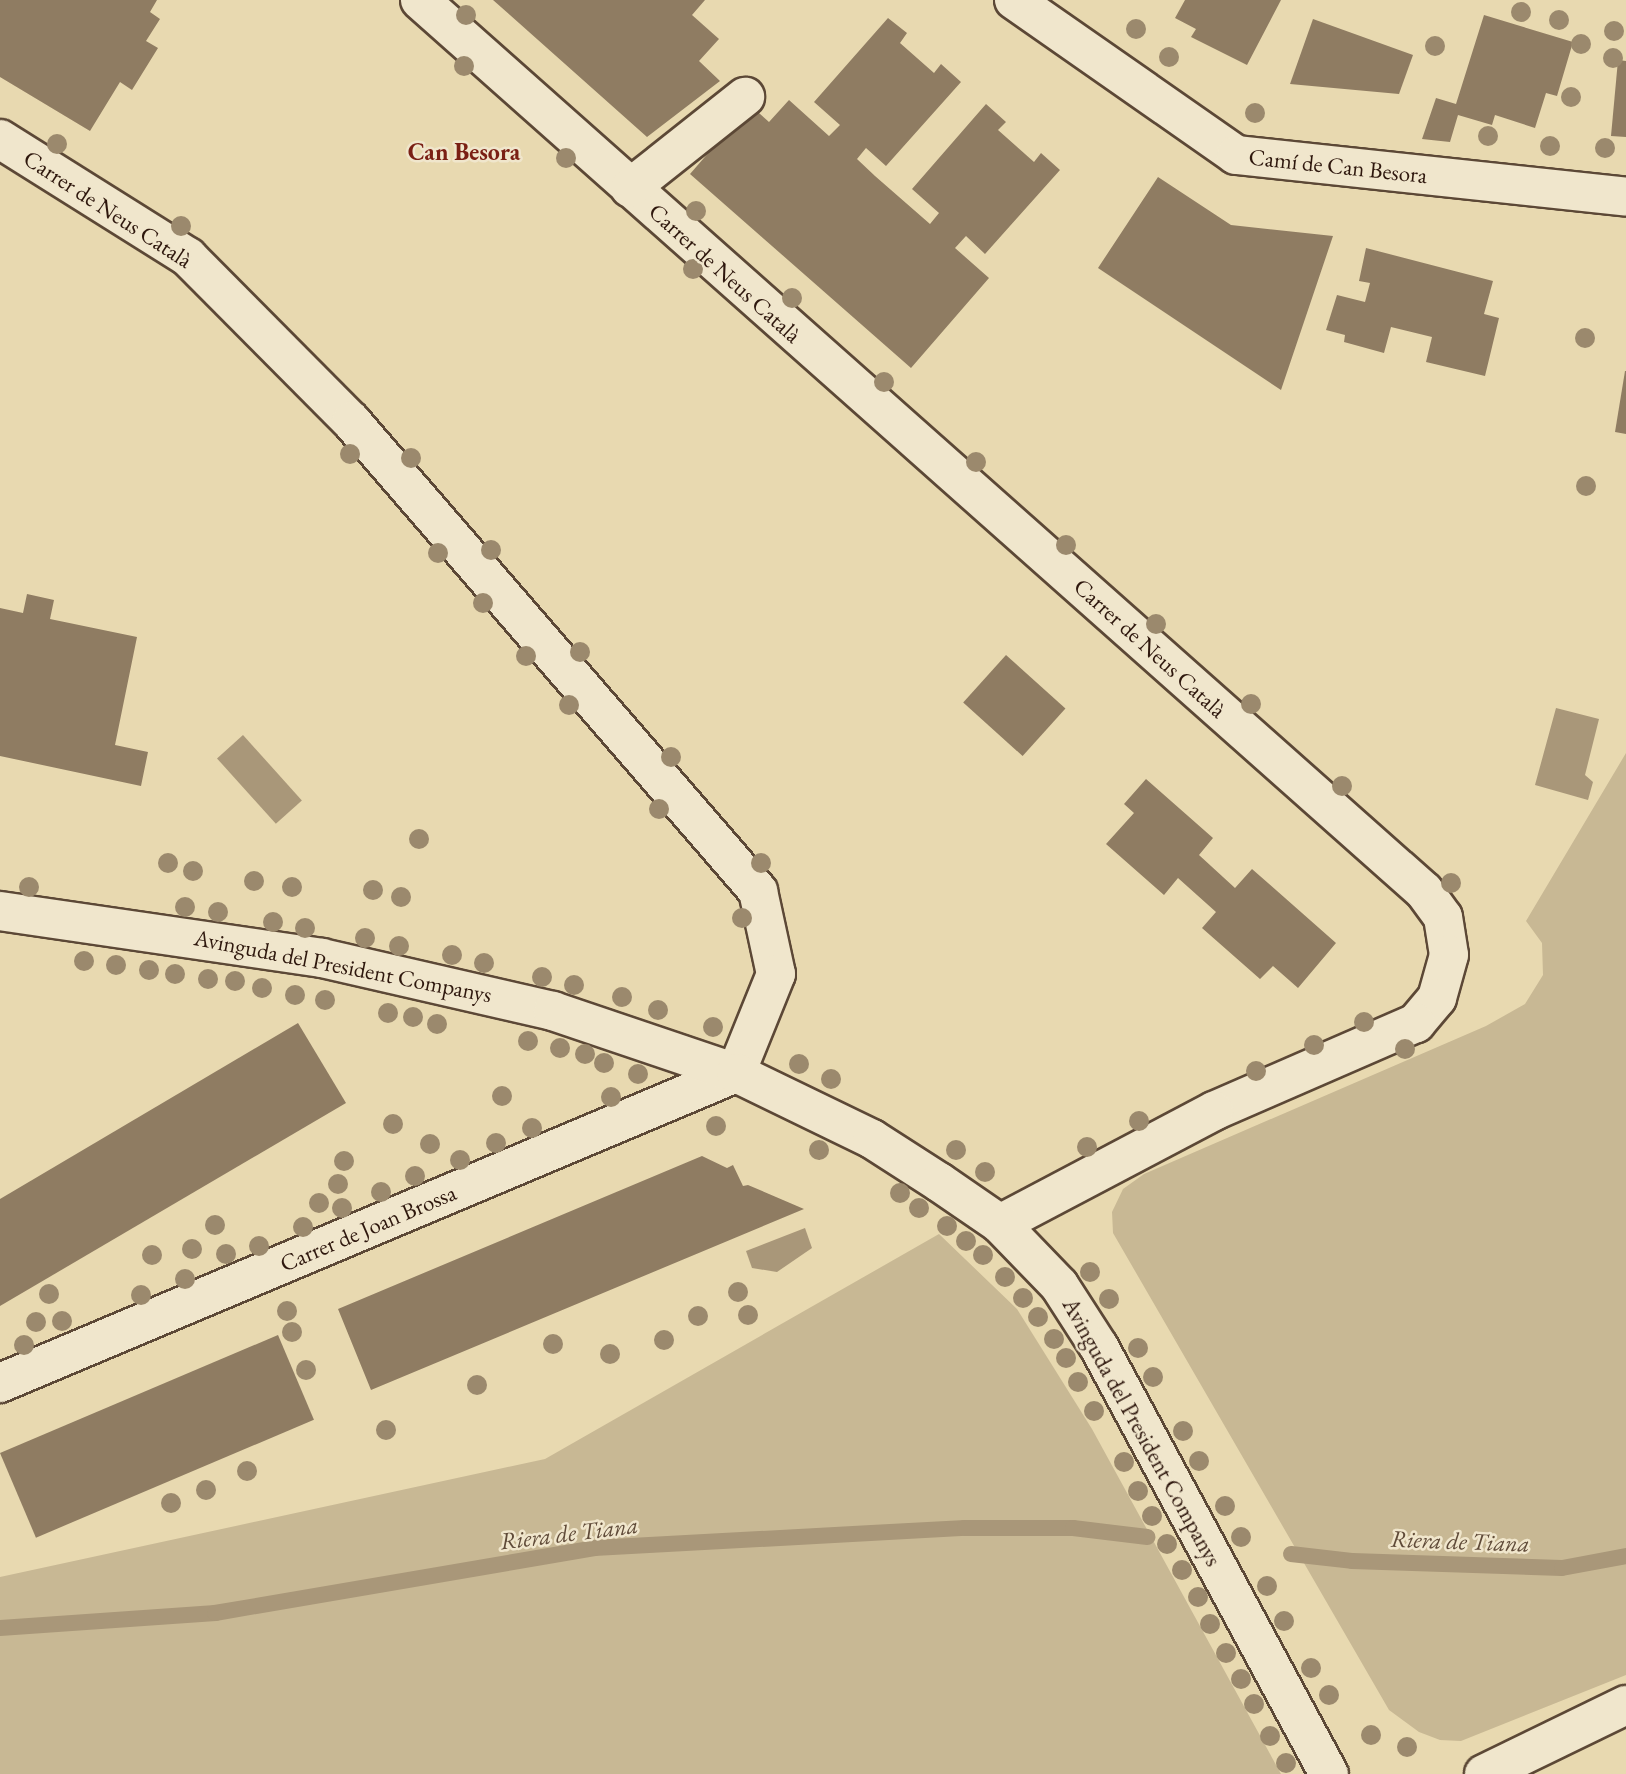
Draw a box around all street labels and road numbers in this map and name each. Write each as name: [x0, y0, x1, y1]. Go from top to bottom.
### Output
street label: Camí de Can Besora: [1247, 143, 1429, 189]
street label: Carrer de Neus Català: [19, 144, 197, 274]
street label: Carrer de Neus Català: [643, 197, 807, 349]
street label: Carrer de Neus Català: [1068, 572, 1232, 724]
street label: Avinguda del President Companys: [192, 924, 494, 1008]
street label: Carrer de Joan Brossa: [276, 1178, 460, 1278]
street label: Avinguda del President Companys: [1057, 1293, 1227, 1571]

